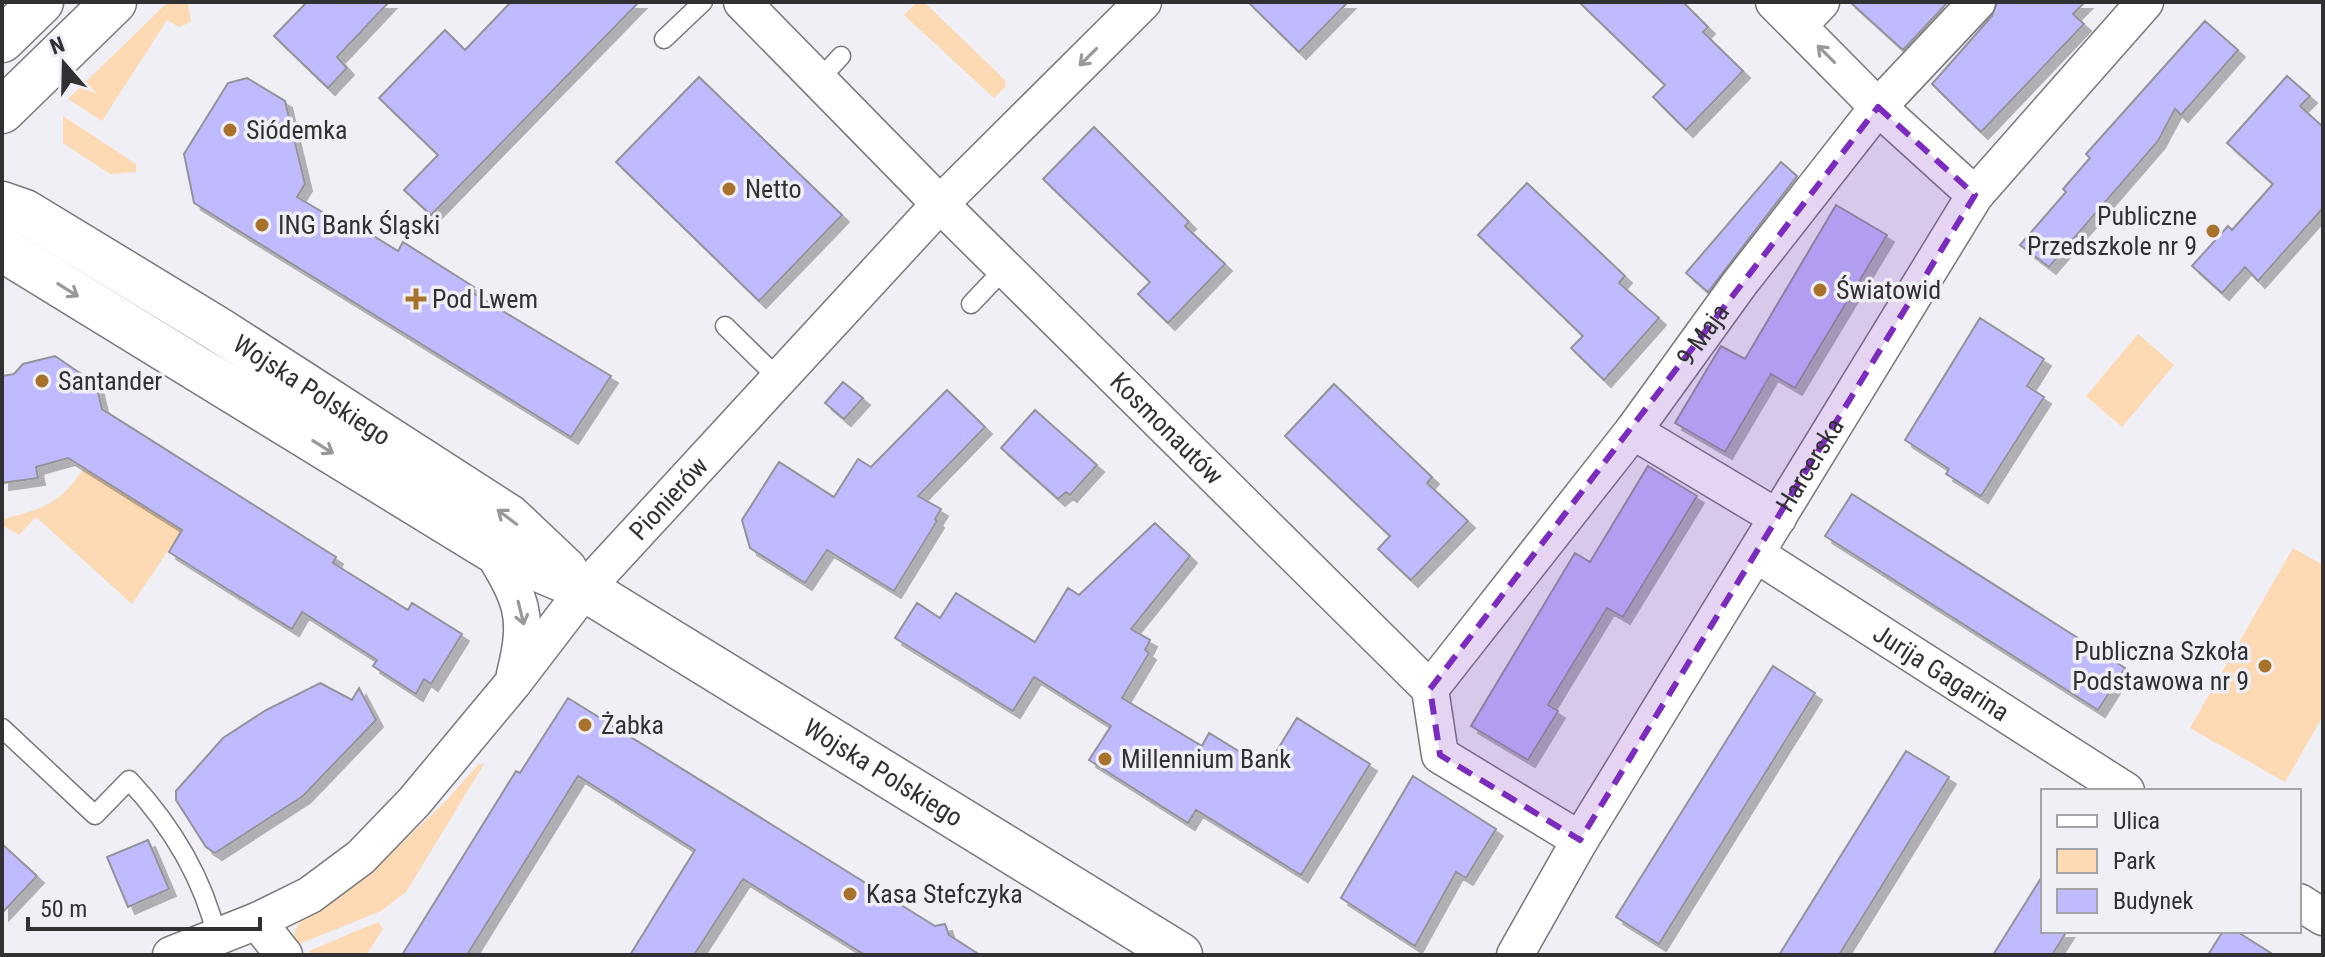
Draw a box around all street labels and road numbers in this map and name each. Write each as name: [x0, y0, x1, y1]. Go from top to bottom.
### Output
street label: 9 Maja: [1670, 298, 1735, 371]
street label: Wojska Polskiego: [228, 328, 396, 452]
street label: Kosmonautów: [1104, 366, 1229, 491]
street label: Harcerska: [1770, 412, 1850, 517]
street label: Pionierów: [623, 451, 714, 546]
street label: Jurija Gagarina: [1868, 618, 2015, 727]
street label: Wojska Polskiego: [798, 712, 968, 833]

